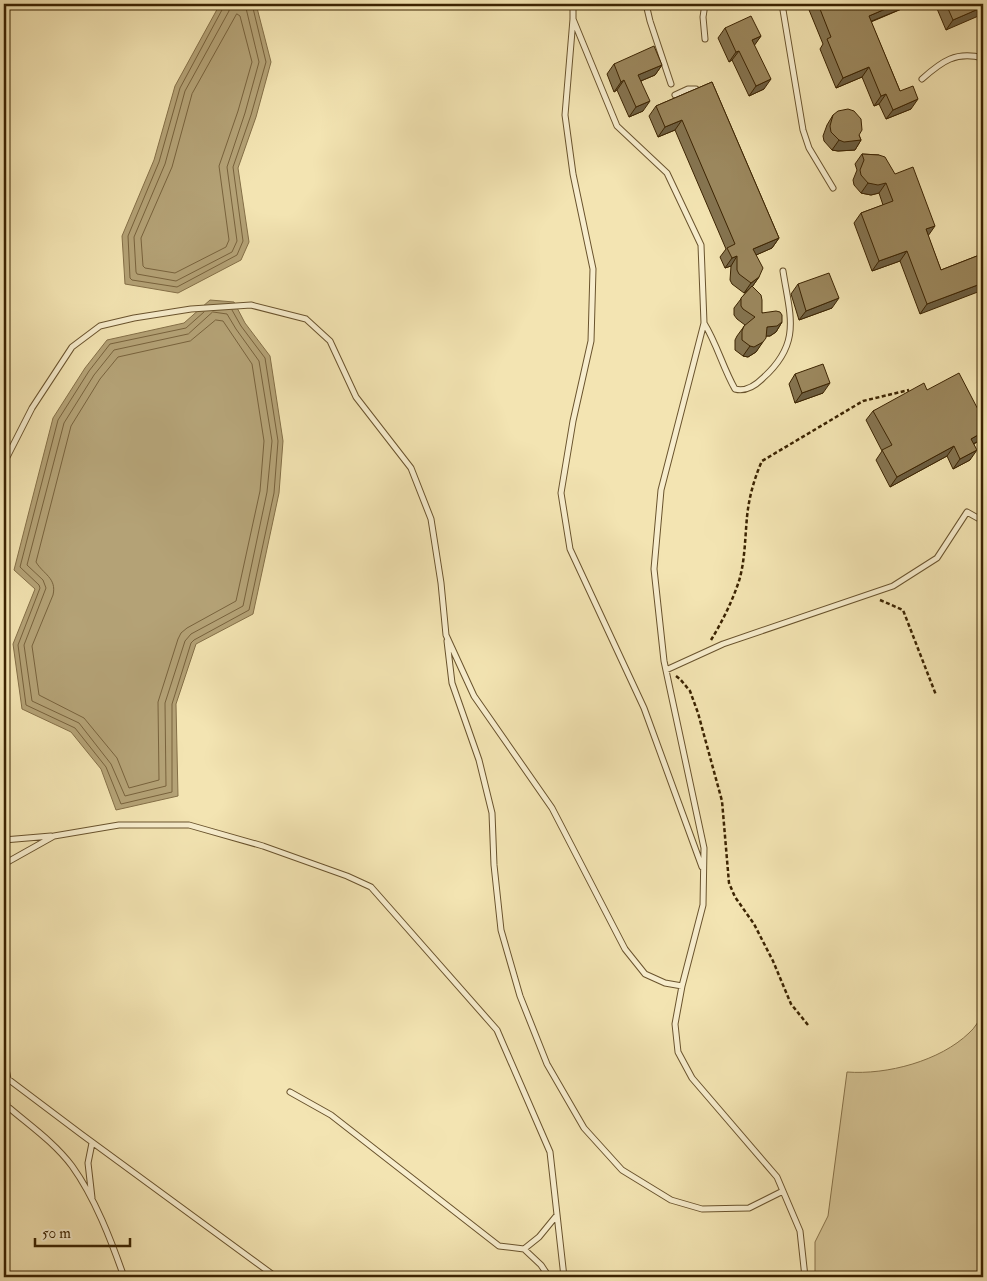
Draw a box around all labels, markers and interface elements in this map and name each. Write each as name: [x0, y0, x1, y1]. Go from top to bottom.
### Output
scale bar: [35, 1216, 130, 1248]
text: 50 m: [42, 1224, 71, 1243]

